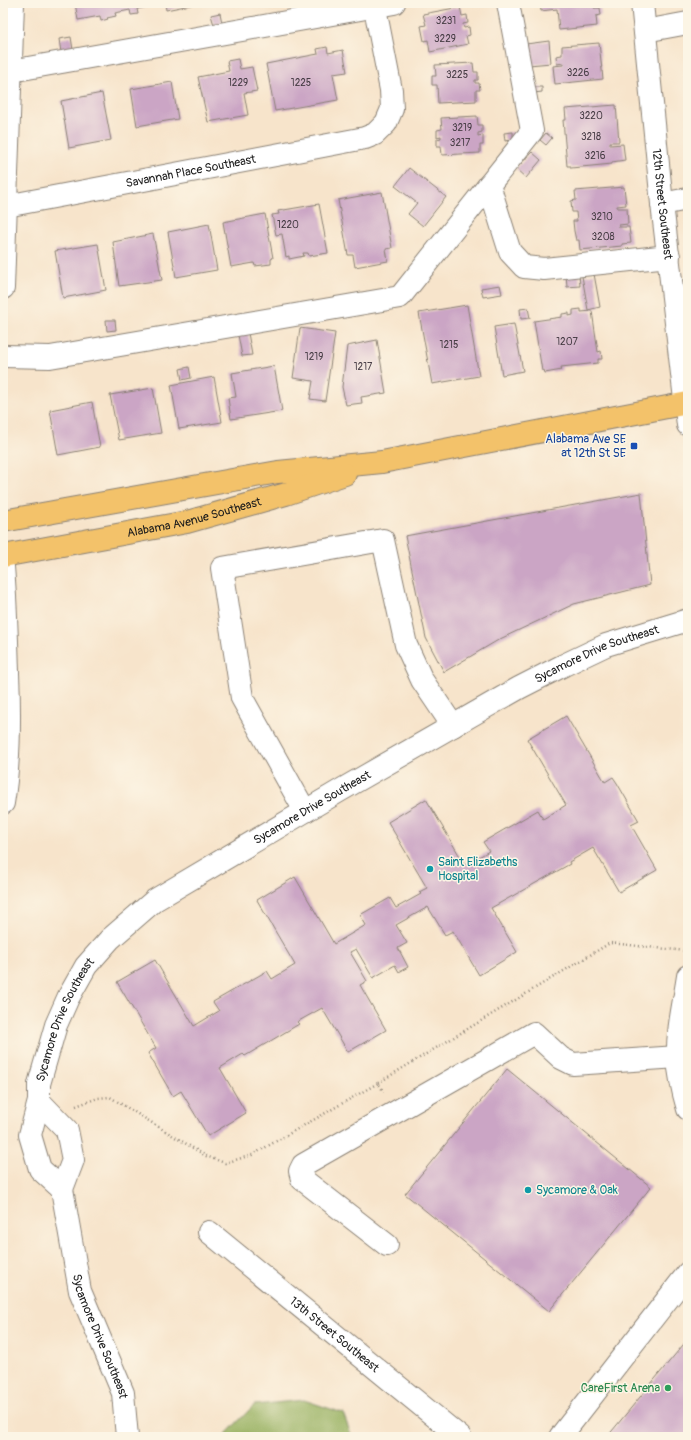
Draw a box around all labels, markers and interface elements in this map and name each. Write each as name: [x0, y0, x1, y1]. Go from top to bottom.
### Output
house number: 3231: [436, 15, 456, 27]
house number: 3229: [434, 33, 456, 45]
house number: 3226: [567, 67, 589, 79]
house number: 3225: [446, 69, 468, 81]
house number: 1229: [228, 77, 248, 89]
house number: 1225: [291, 77, 311, 89]
house number: 3220: [579, 110, 603, 122]
house number: 3219: [452, 122, 472, 134]
house number: 3218: [581, 131, 601, 143]
house number: 3217: [450, 137, 471, 149]
street label: 12th Street Southeast: [649, 148, 675, 260]
house number: 3216: [585, 150, 606, 162]
street label: Savannah Place Southeast: [125, 152, 257, 191]
house number: 3210: [591, 211, 613, 223]
house number: 1220: [277, 219, 299, 231]
house number: 3208: [591, 231, 615, 243]
house number: 1207: [556, 336, 579, 348]
house number: 1215: [440, 339, 458, 351]
house number: 1219: [305, 351, 323, 363]
house number: 1217: [354, 361, 373, 373]
place label: Alabama Ave SE at 12th St SE: [545, 432, 626, 461]
marker: Alabama Ave SE at 12th St SE: [629, 441, 639, 451]
street label: Alabama Avenue Southeast: [126, 494, 263, 541]
street label: Sycamore Drive Southeast: [532, 622, 661, 687]
street label: Sycamore Drive Southeast: [251, 767, 374, 848]
place label: Saint Elizabeths Hospital: [438, 855, 518, 884]
marker: Saint Elizabeths Hospital: [425, 864, 435, 874]
street label: Sycamore Drive Southeast: [33, 955, 98, 1083]
place label: Sycamore & Oak: [536, 1183, 618, 1198]
marker: Sycamore & Oak: [523, 1185, 533, 1195]
street label: Sycamore Drive Southeast: [69, 1273, 130, 1399]
street label: 13th Street Southeast: [286, 1294, 382, 1376]
place label: CareFirst Arena: [581, 1381, 660, 1396]
marker: CareFirst Arena: [663, 1383, 673, 1393]

